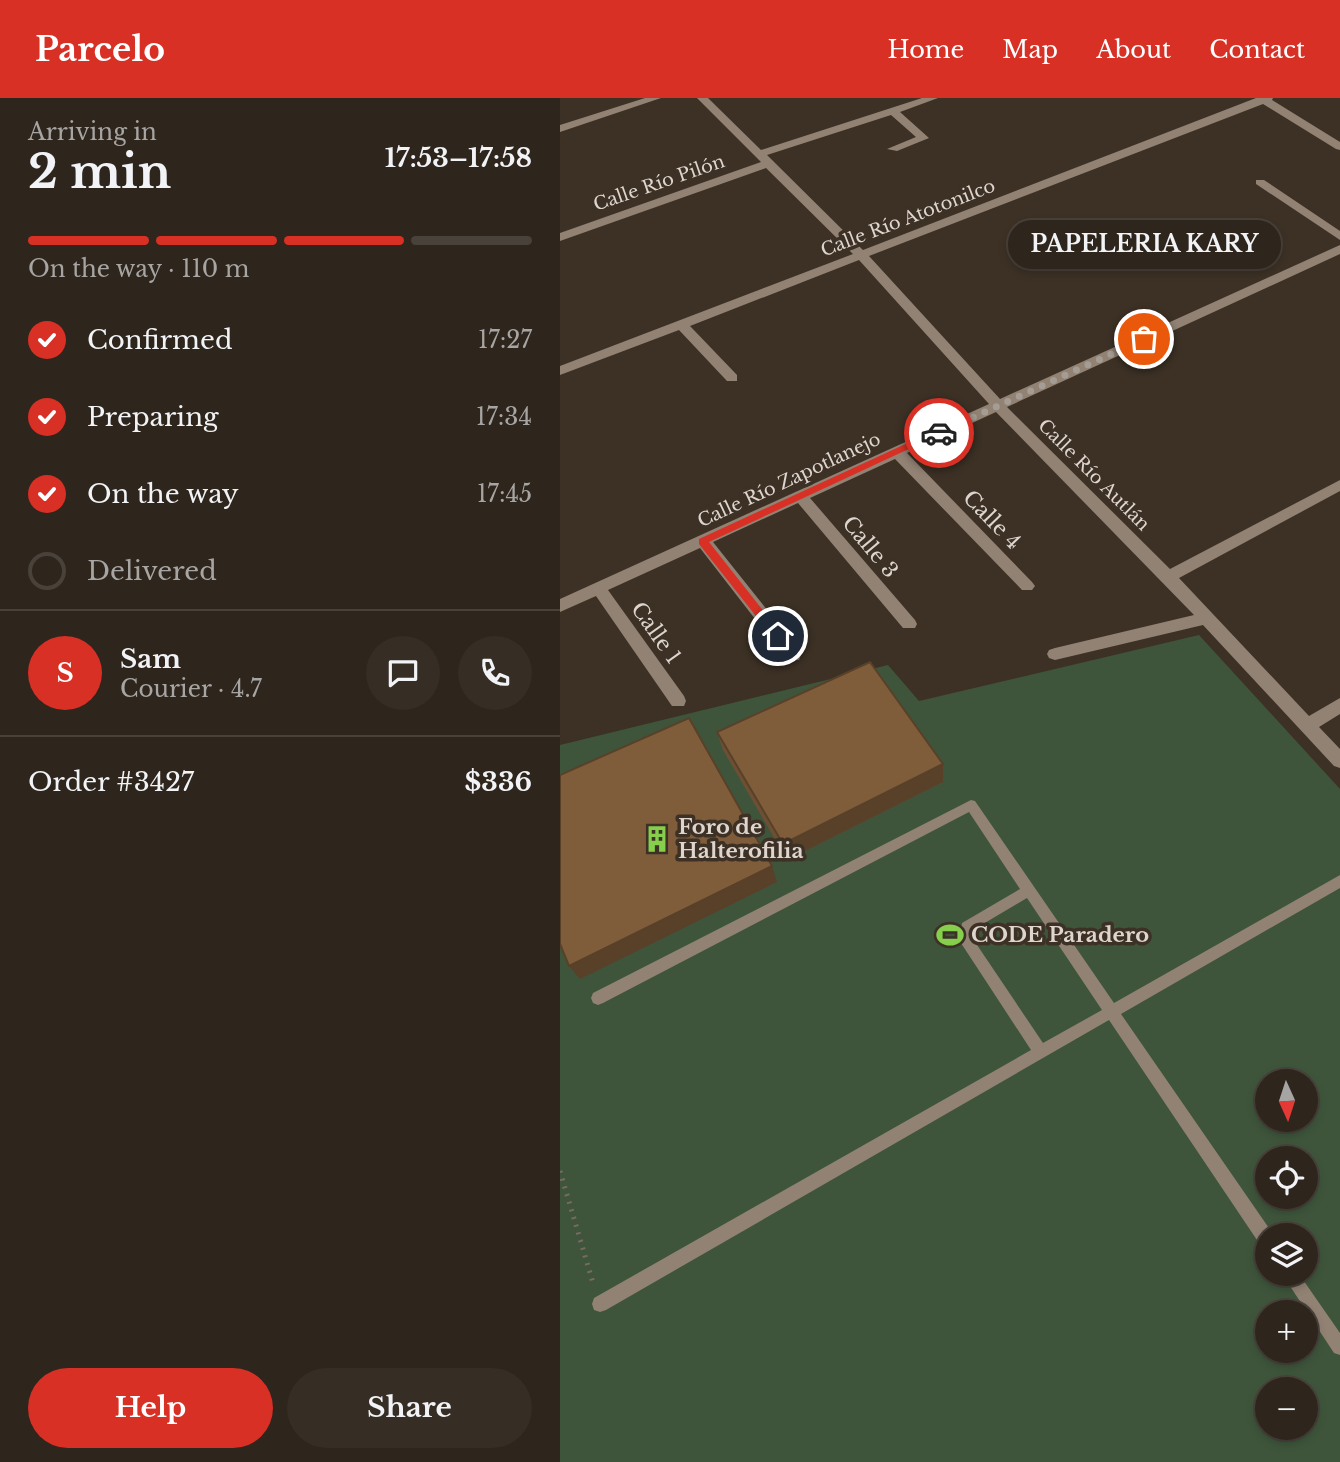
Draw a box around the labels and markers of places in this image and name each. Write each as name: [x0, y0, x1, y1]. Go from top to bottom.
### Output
callout: PAPELERIA KARY: [1008, 220, 1280, 269]
pin: [1114, 309, 1174, 369]
pin: [748, 606, 808, 666]
place label: Foro de Halterofilia: [678, 814, 804, 864]
building icon: Foro de Halterofilia: [642, 824, 672, 854]
sports icon: CODE Paradero: [935, 920, 965, 950]
place label: CODE Paradero: [971, 922, 1149, 948]

